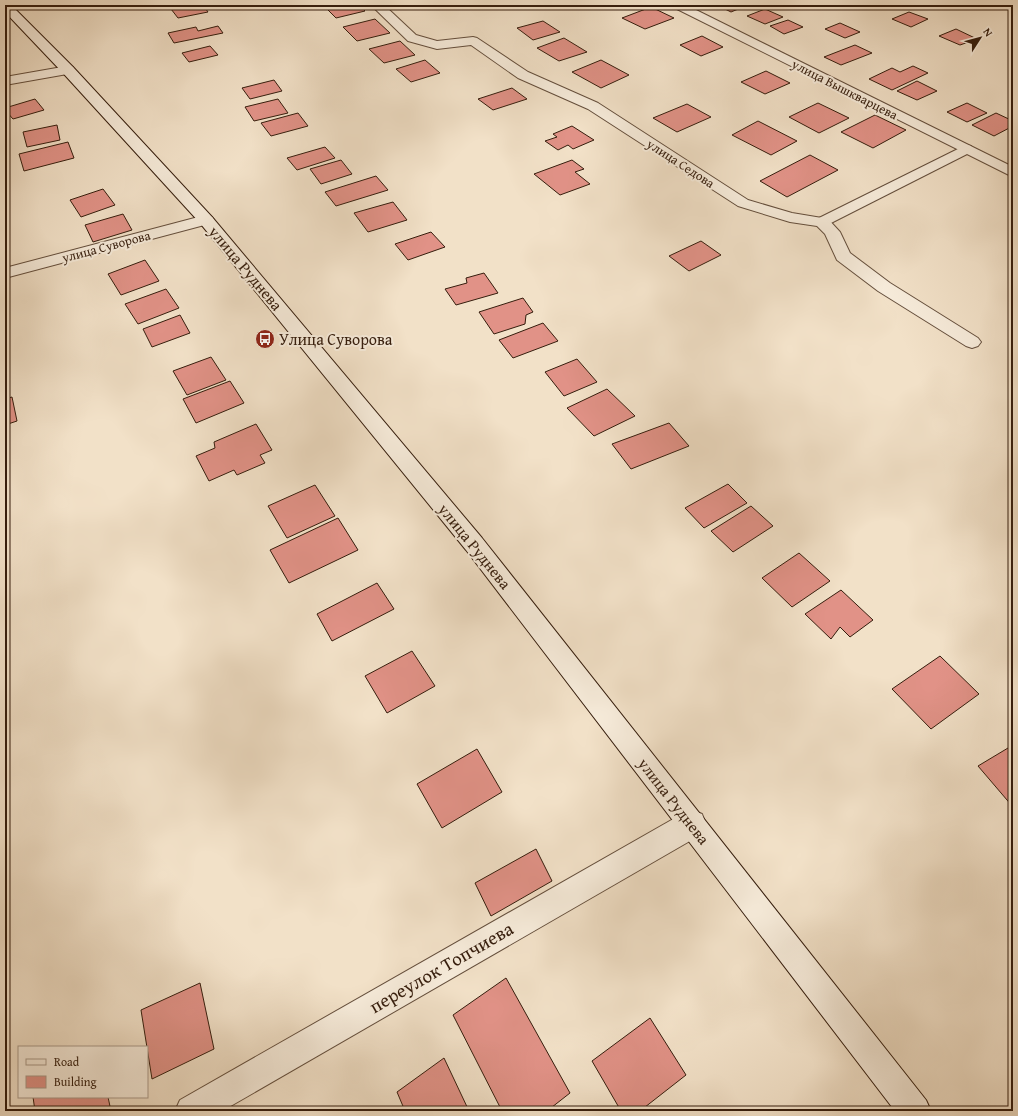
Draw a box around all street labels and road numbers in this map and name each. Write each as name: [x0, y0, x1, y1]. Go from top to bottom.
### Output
street label: улица Вышкварцева: [788, 54, 902, 125]
street label: улица Седова: [642, 134, 719, 193]
street label: улица Руднева: [203, 220, 289, 316]
street label: улица Суворова: [59, 225, 153, 268]
street label: улица Руднева: [432, 497, 517, 594]
street label: улица Руднева: [632, 752, 716, 850]
street label: переулок Топчиева: [364, 914, 518, 1020]

